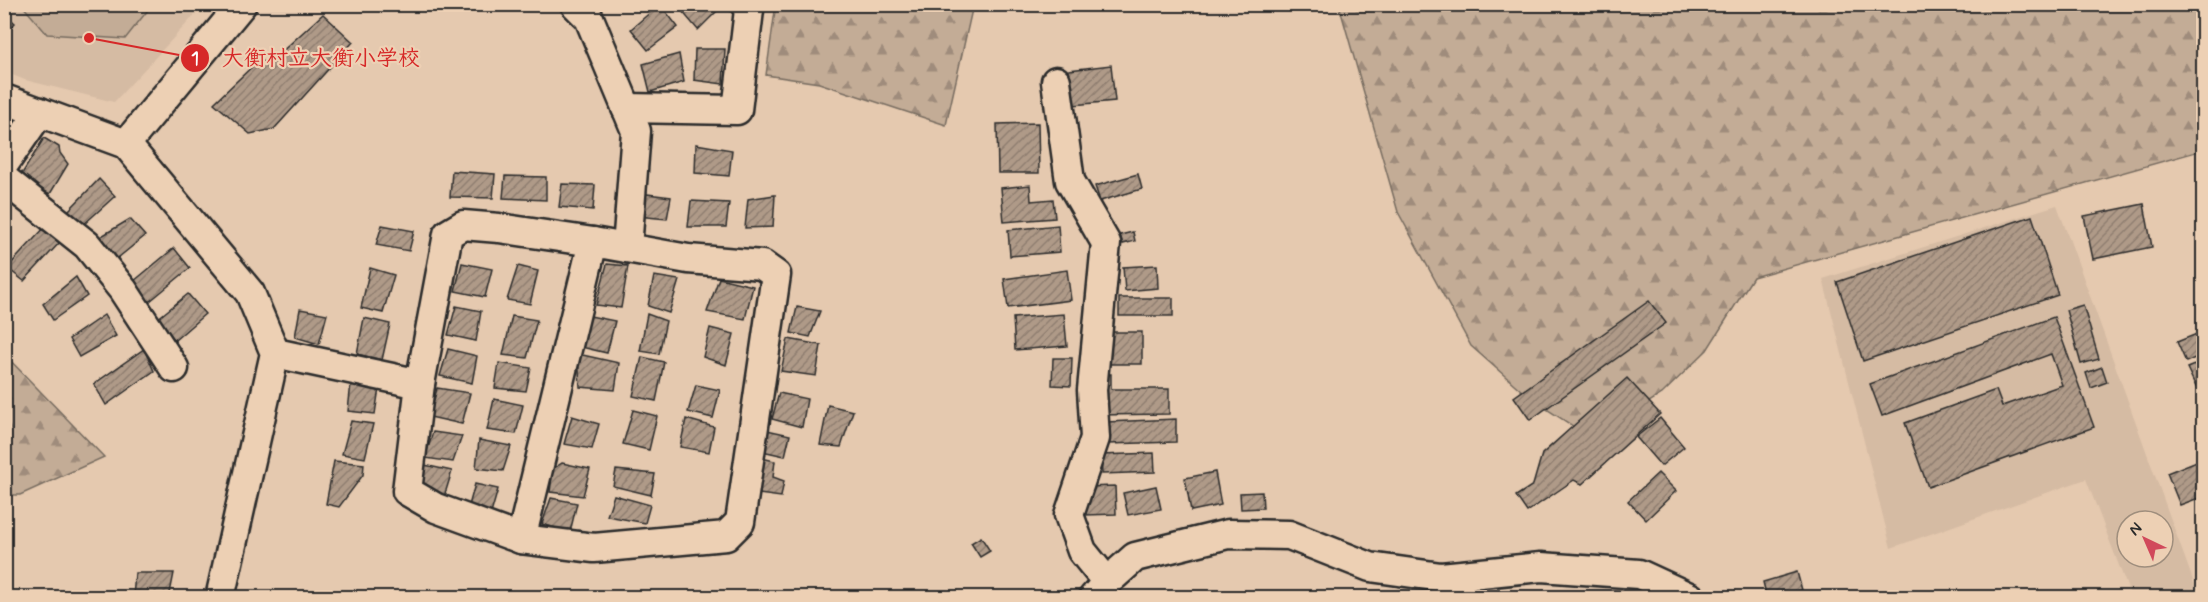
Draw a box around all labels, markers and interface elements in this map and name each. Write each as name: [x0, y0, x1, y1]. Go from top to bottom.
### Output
callout: 大衡村立大衡小学校: [180, 38, 432, 78]
text: 大衡村立大衡小学校: [222, 45, 420, 73]
text: 1: [191, 47, 199, 71]
north arrow: [2115, 509, 2175, 569]
text: N: [2124, 518, 2147, 541]

